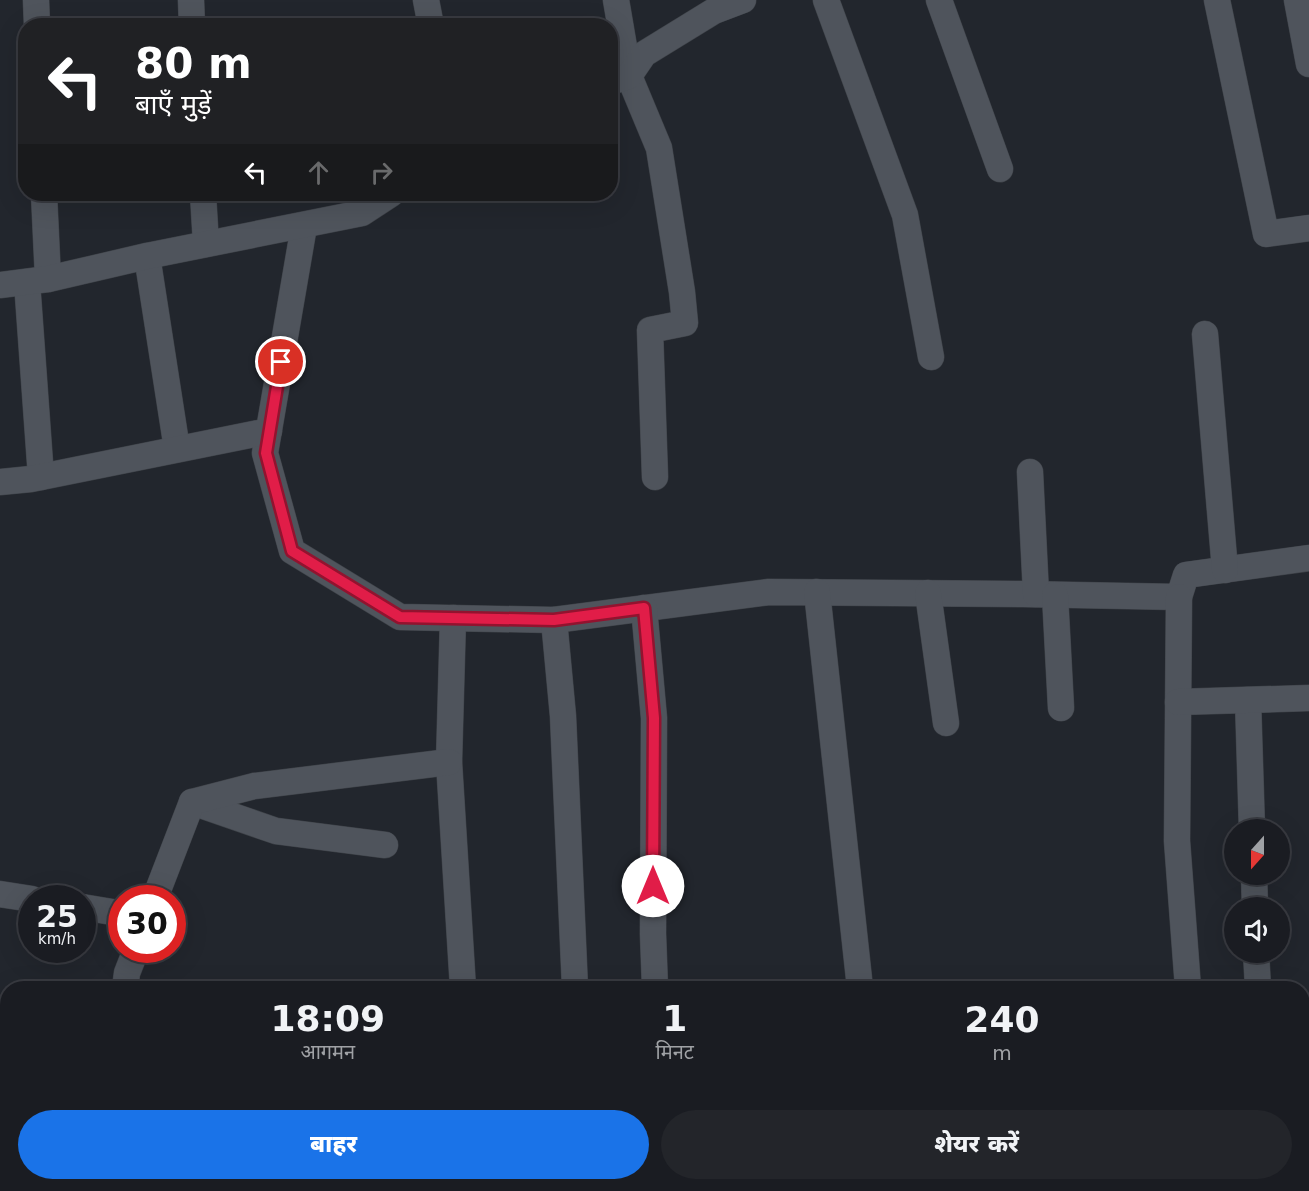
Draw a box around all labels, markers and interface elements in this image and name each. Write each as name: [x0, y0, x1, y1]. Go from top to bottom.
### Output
text: 80 m: [135, 39, 252, 88]
icon: left: [36, 42, 114, 120]
text: बाएँ मुड़ें: [135, 89, 212, 120]
icon: left: [239, 156, 272, 189]
icon: ahead: [302, 156, 335, 189]
icon: right: [365, 156, 398, 189]
pin: [255, 336, 306, 387]
icon: arrive: [264, 345, 297, 378]
north arrow: [1224, 819, 1290, 885]
map controls: [1224, 819, 1290, 963]
position arrow: [621, 854, 685, 918]
speed limit sign: 30: [108, 885, 186, 963]
button: sound: [1224, 897, 1290, 963]
text: 25: [36, 899, 78, 934]
text: km/h: [38, 930, 76, 948]
text: 18:09: [270, 998, 385, 1039]
text: 1: [662, 998, 687, 1039]
text: 240: [964, 999, 1039, 1040]
text: आगमन: [300, 1040, 355, 1064]
text: मिनट: [656, 1040, 694, 1064]
text: m: [992, 1041, 1012, 1065]
button: बाहर: [18, 1110, 649, 1179]
button: शेयर करें: [661, 1110, 1292, 1179]

